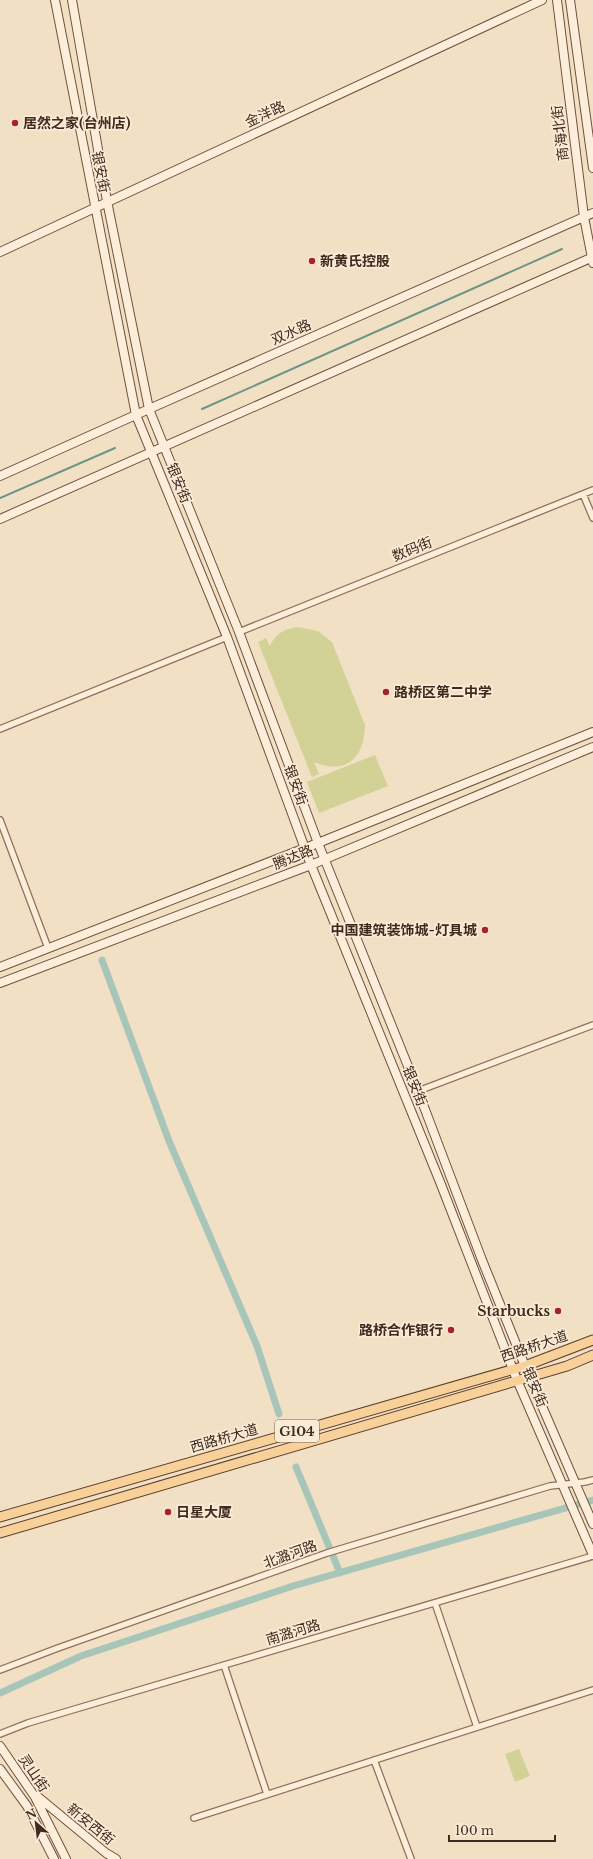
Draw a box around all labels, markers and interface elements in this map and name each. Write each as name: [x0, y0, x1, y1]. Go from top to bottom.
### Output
street label: 金洋路: [242, 97, 288, 131]
street label: 商海北街: [548, 104, 572, 162]
place label: 居然之家(台州店): [23, 114, 131, 132]
marker: 居然之家(台州店): [10, 118, 20, 128]
street label: 银安街: [88, 150, 114, 194]
place label: 新黄氏控股: [320, 252, 390, 270]
marker: 新黄氏控股: [307, 256, 317, 266]
street label: 双水路: [268, 315, 314, 349]
street label: 银安街: [163, 460, 195, 506]
street label: 数码街: [389, 533, 435, 565]
place label: 路桥区第二中学: [394, 683, 492, 701]
marker: 路桥区第二中学: [381, 687, 391, 697]
street label: 银安街: [280, 762, 312, 808]
street label: 腾达路: [270, 841, 316, 873]
place label: 中国建筑装饰城-灯具城: [331, 921, 477, 939]
marker: 中国建筑装饰城-灯具城: [480, 925, 490, 935]
street label: 银安街: [399, 1063, 431, 1109]
place label: Starbucks: [477, 1302, 550, 1320]
marker: Starbucks: [553, 1306, 563, 1316]
place label: 路桥合作银行: [359, 1321, 443, 1339]
marker: 路桥合作银行: [446, 1325, 456, 1335]
street label: 西路桥大道: [498, 1326, 570, 1366]
street label: 银安街: [519, 1364, 551, 1410]
street label: 西路桥大道: [188, 1420, 260, 1456]
road number: G104: [275, 1420, 319, 1442]
place label: 日星大厦: [176, 1503, 232, 1521]
marker: 日星大厦: [163, 1507, 173, 1517]
street label: 北潞河路: [261, 1536, 319, 1572]
street label: 南潞河路: [264, 1615, 322, 1649]
street label: 灵山街: [15, 1751, 53, 1795]
street label: 新安西街: [64, 1799, 118, 1849]
north arrow: [16, 1803, 56, 1843]
text: N: [23, 1805, 40, 1823]
scale bar: [449, 1817, 555, 1843]
text: 100 m: [455, 1823, 494, 1838]

